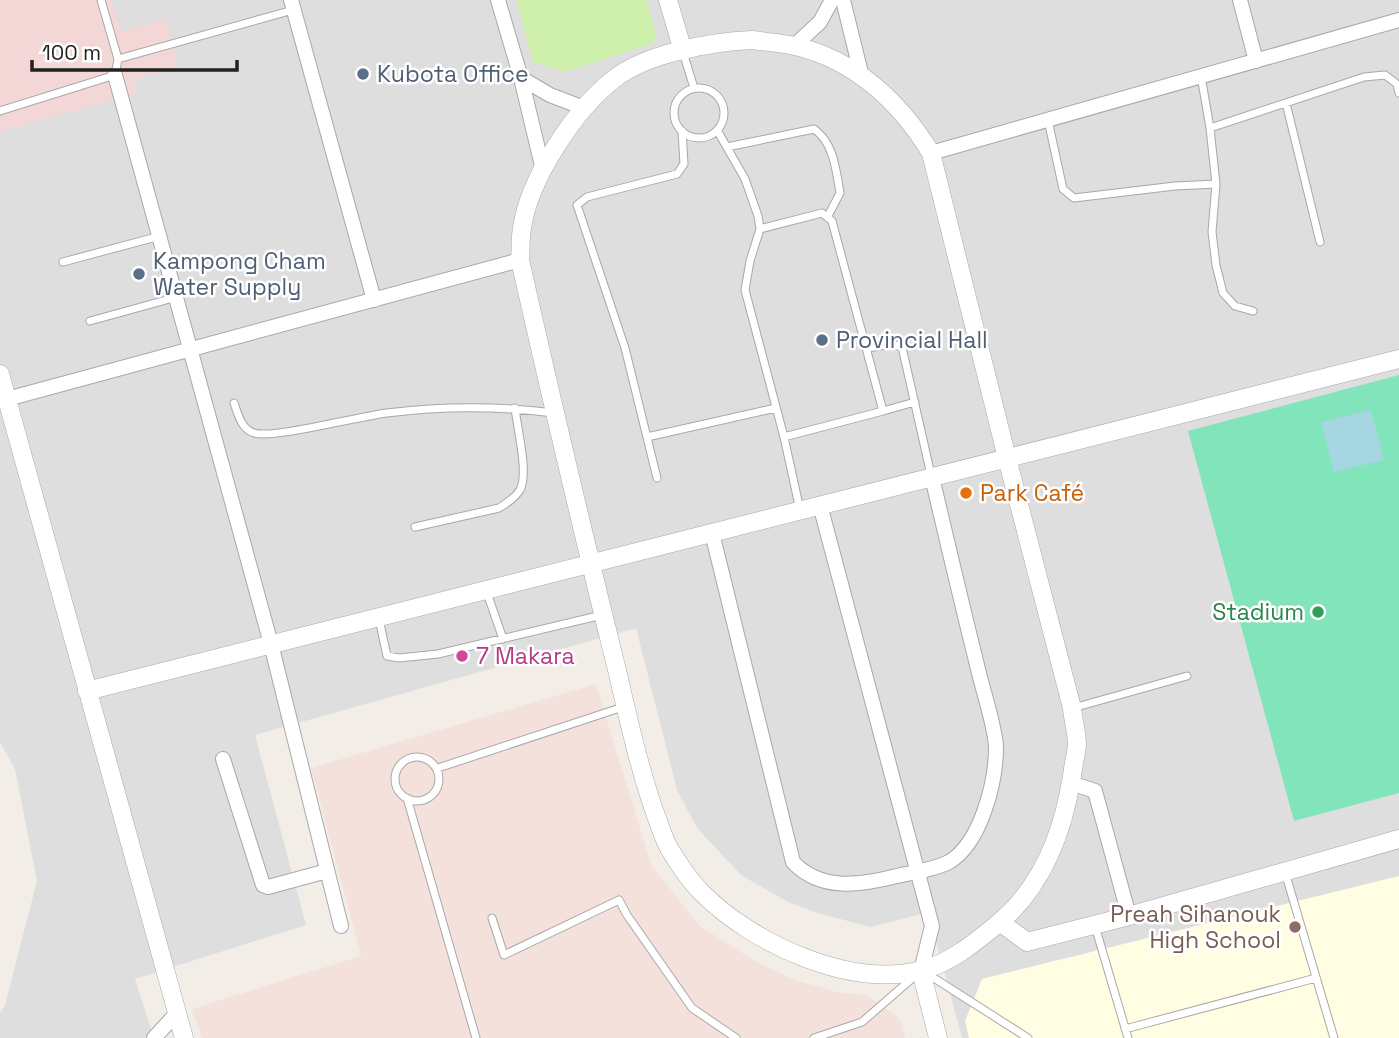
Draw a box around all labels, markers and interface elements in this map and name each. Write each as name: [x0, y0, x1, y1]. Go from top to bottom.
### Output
scale bar: [32, 28, 236, 72]
text: 100 m: [42, 39, 101, 66]
place label: Kubota Office: [377, 59, 529, 89]
marker: Kubota Office: [355, 66, 371, 82]
place label: Kampong Cham Water Supply: [153, 246, 326, 302]
marker: Kampong Cham Water Supply: [131, 266, 147, 282]
place label: Provincial Hall: [836, 325, 988, 355]
marker: Provincial Hall: [814, 332, 830, 348]
place label: Park Café: [980, 478, 1084, 508]
marker: Park Café: [958, 485, 974, 501]
place label: Stadium: [1212, 597, 1304, 627]
marker: Stadium: [1310, 604, 1326, 620]
place label: 7 Makara: [476, 641, 575, 671]
marker: 7 Makara: [454, 648, 470, 664]
place label: Preah Sihanouk High School: [1110, 899, 1281, 955]
marker: Preah Sihanouk High School: [1287, 919, 1303, 935]

